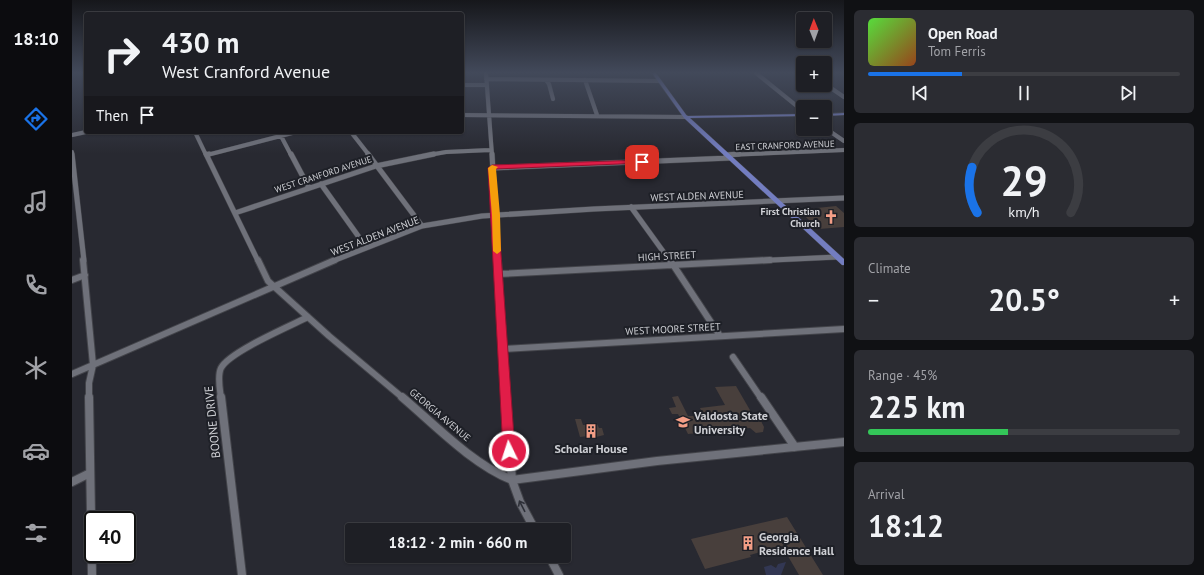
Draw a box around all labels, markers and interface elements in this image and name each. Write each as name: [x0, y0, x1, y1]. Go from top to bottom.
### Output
north arrow: [796, 12, 832, 48]
map controls: [796, 12, 832, 136]
text: 430 m: [162, 24, 239, 61]
text: Open Road: [928, 24, 998, 43]
text: 18:10: [13, 27, 59, 50]
icon: right: [96, 28, 148, 80]
text: Tom Ferris: [928, 43, 986, 60]
button: +: [796, 56, 832, 92]
text: West Cranford Avenue: [162, 60, 330, 83]
icon: previous: [909, 82, 931, 104]
icon: pause: [1013, 82, 1035, 104]
icon: next: [1117, 82, 1139, 104]
button: −: [796, 100, 832, 136]
icon: arrive: [136, 104, 158, 126]
icon: directions: [22, 105, 50, 133]
text: Then: [96, 106, 128, 125]
street label: EAST CRANFORD AVENUE: [735, 138, 835, 152]
pin: [625, 145, 659, 179]
icon: arrive: [631, 151, 653, 173]
street label: WEST CRANFORD AVENUE: [273, 153, 373, 195]
text: 29: [1000, 154, 1048, 207]
icon: music: [22, 188, 50, 216]
street label: WEST ALDEN AVENUE: [650, 188, 744, 204]
text: km/h: [1008, 201, 1040, 220]
place label: First Christian Church: [761, 205, 820, 230]
church icon: First Christian Church: [823, 209, 839, 225]
street label: WEST ALDEN AVENUE: [329, 213, 421, 259]
street label: HIGH STREET: [638, 248, 697, 264]
text: Climate: [868, 260, 911, 277]
icon: phone: [22, 271, 50, 299]
text: 20.5°: [988, 280, 1060, 319]
text: −: [868, 286, 879, 314]
text: +: [1169, 286, 1180, 314]
street label: WEST MOORE STREET: [625, 320, 721, 338]
icon: climate: [22, 354, 50, 382]
text: Range · 45%: [868, 367, 937, 384]
street label: BOONE DRIVE: [201, 385, 223, 459]
street label: GEORGIA AVENUE: [407, 386, 473, 444]
text: 225 km: [868, 387, 966, 426]
place label: Valdosta State University: [693, 408, 768, 437]
school or university icon: Valdosta State University: [675, 414, 691, 430]
building icon: Scholar House: [583, 423, 599, 439]
position arrow: [488, 430, 530, 472]
icon: car: [22, 437, 50, 465]
place label: Scholar House: [554, 441, 628, 456]
text: Arrival: [868, 486, 904, 503]
one-way arrow: [518, 500, 526, 512]
text: 18:12: [868, 506, 944, 545]
speed limit sign: 40: [84, 511, 136, 563]
icon: filters: [22, 519, 50, 547]
place label: Georgia Residence Hall: [759, 529, 835, 558]
text: 18:12 · 2 min · 660 m: [389, 533, 527, 552]
building icon: Georgia Residence Hall: [740, 535, 756, 551]

